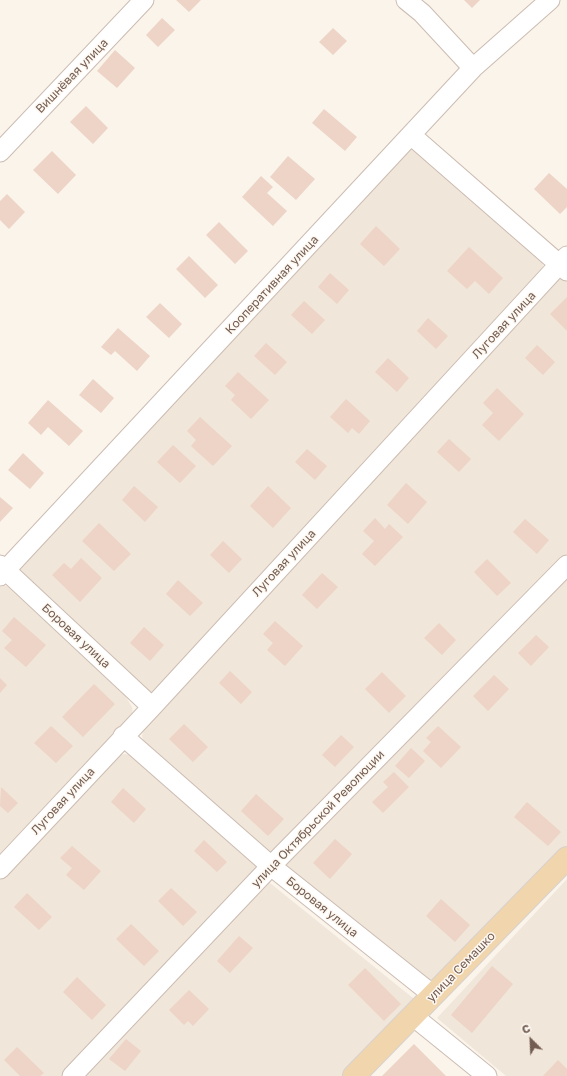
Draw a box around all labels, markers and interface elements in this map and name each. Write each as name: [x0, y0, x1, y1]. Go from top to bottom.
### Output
street label: Вишнёвая улица: [33, 36, 111, 116]
street label: Кооперативная улица: [222, 233, 322, 337]
street label: Луговая улица: [469, 288, 539, 362]
street label: Луговая улица: [249, 526, 319, 600]
street label: Боровая улица: [39, 601, 113, 671]
street label: улица Октябрьской Революции: [249, 747, 387, 891]
street label: Луговая улица: [28, 764, 98, 838]
street label: Боровая улица: [283, 874, 361, 940]
street label: улица Семашко: [424, 929, 498, 1005]
north arrow: [511, 1020, 551, 1060]
text: С: [520, 1021, 532, 1036]

